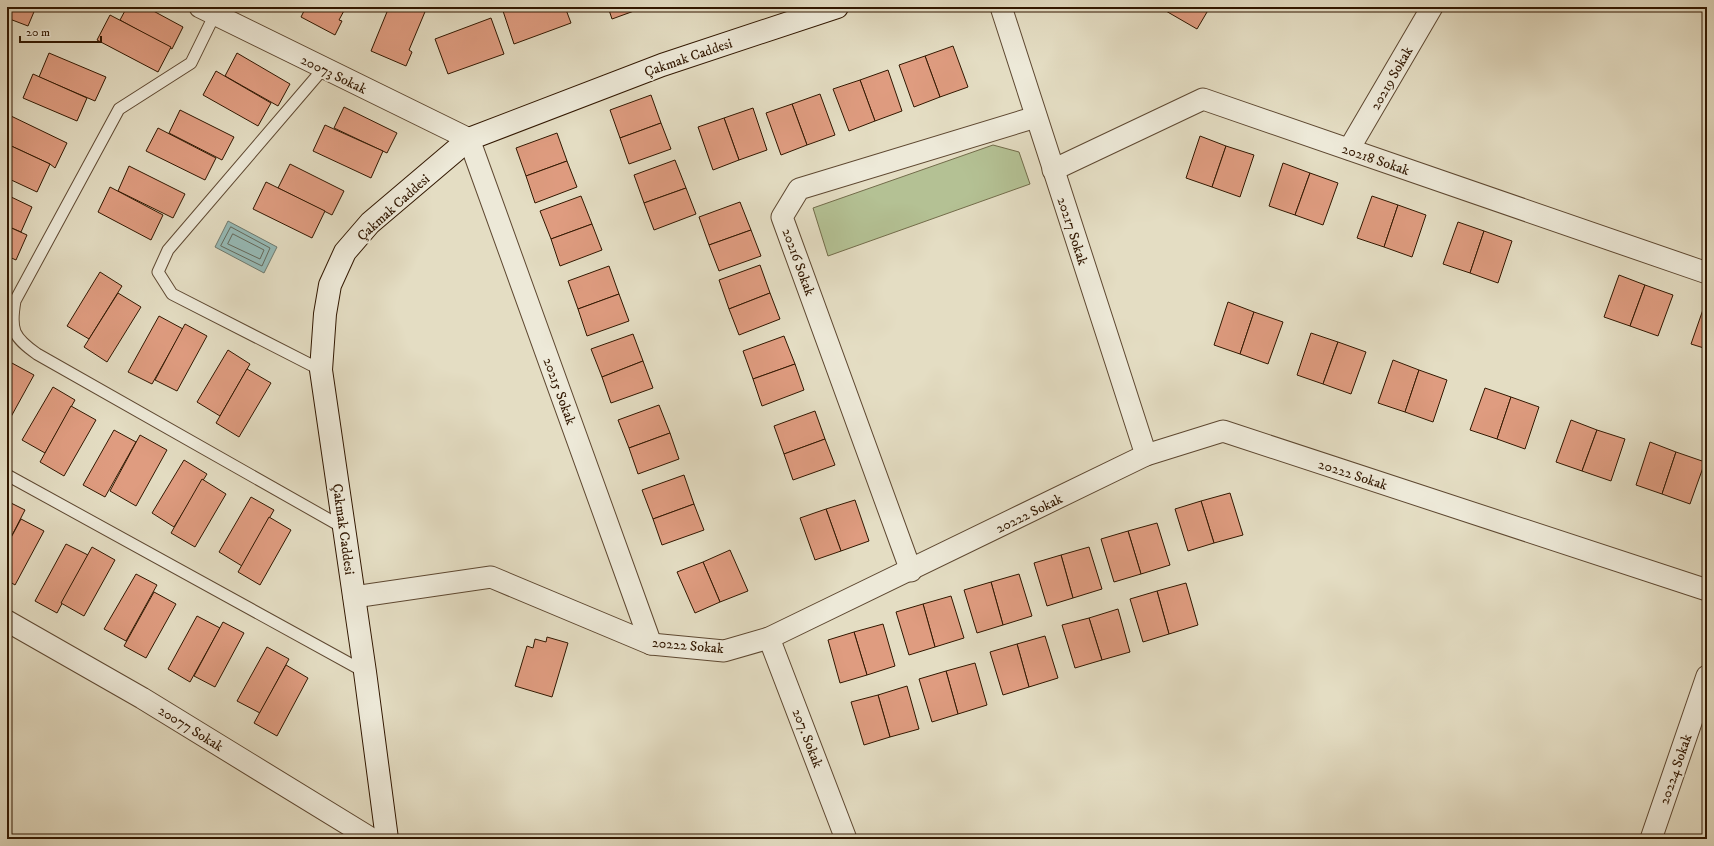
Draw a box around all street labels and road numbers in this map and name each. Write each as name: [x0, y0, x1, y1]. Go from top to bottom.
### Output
street label: Çakmak Caddesi: [642, 34, 735, 81]
street label: 20219 Sokak: [1366, 44, 1417, 113]
street label: 20073 Sokak: [297, 51, 370, 99]
street label: 20218 Sokak: [1339, 140, 1412, 180]
street label: Çakmak Caddesi: [353, 170, 434, 245]
street label: 20217 Sokak: [1053, 195, 1092, 268]
street label: 20216 Sokak: [778, 226, 819, 299]
street label: 20215 Sokak: [539, 355, 580, 427]
street label: 20222 Sokak: [1316, 455, 1390, 495]
street label: Çakmak Caddesi: [328, 482, 358, 576]
street label: 20222 Sokak: [993, 490, 1066, 538]
street label: 20222 Sokak: [651, 634, 725, 658]
street label: 20077 Sokak: [154, 702, 227, 756]
street label: 207. Sokak: [788, 706, 827, 771]
street label: 20224 Sokak: [1656, 732, 1696, 807]

